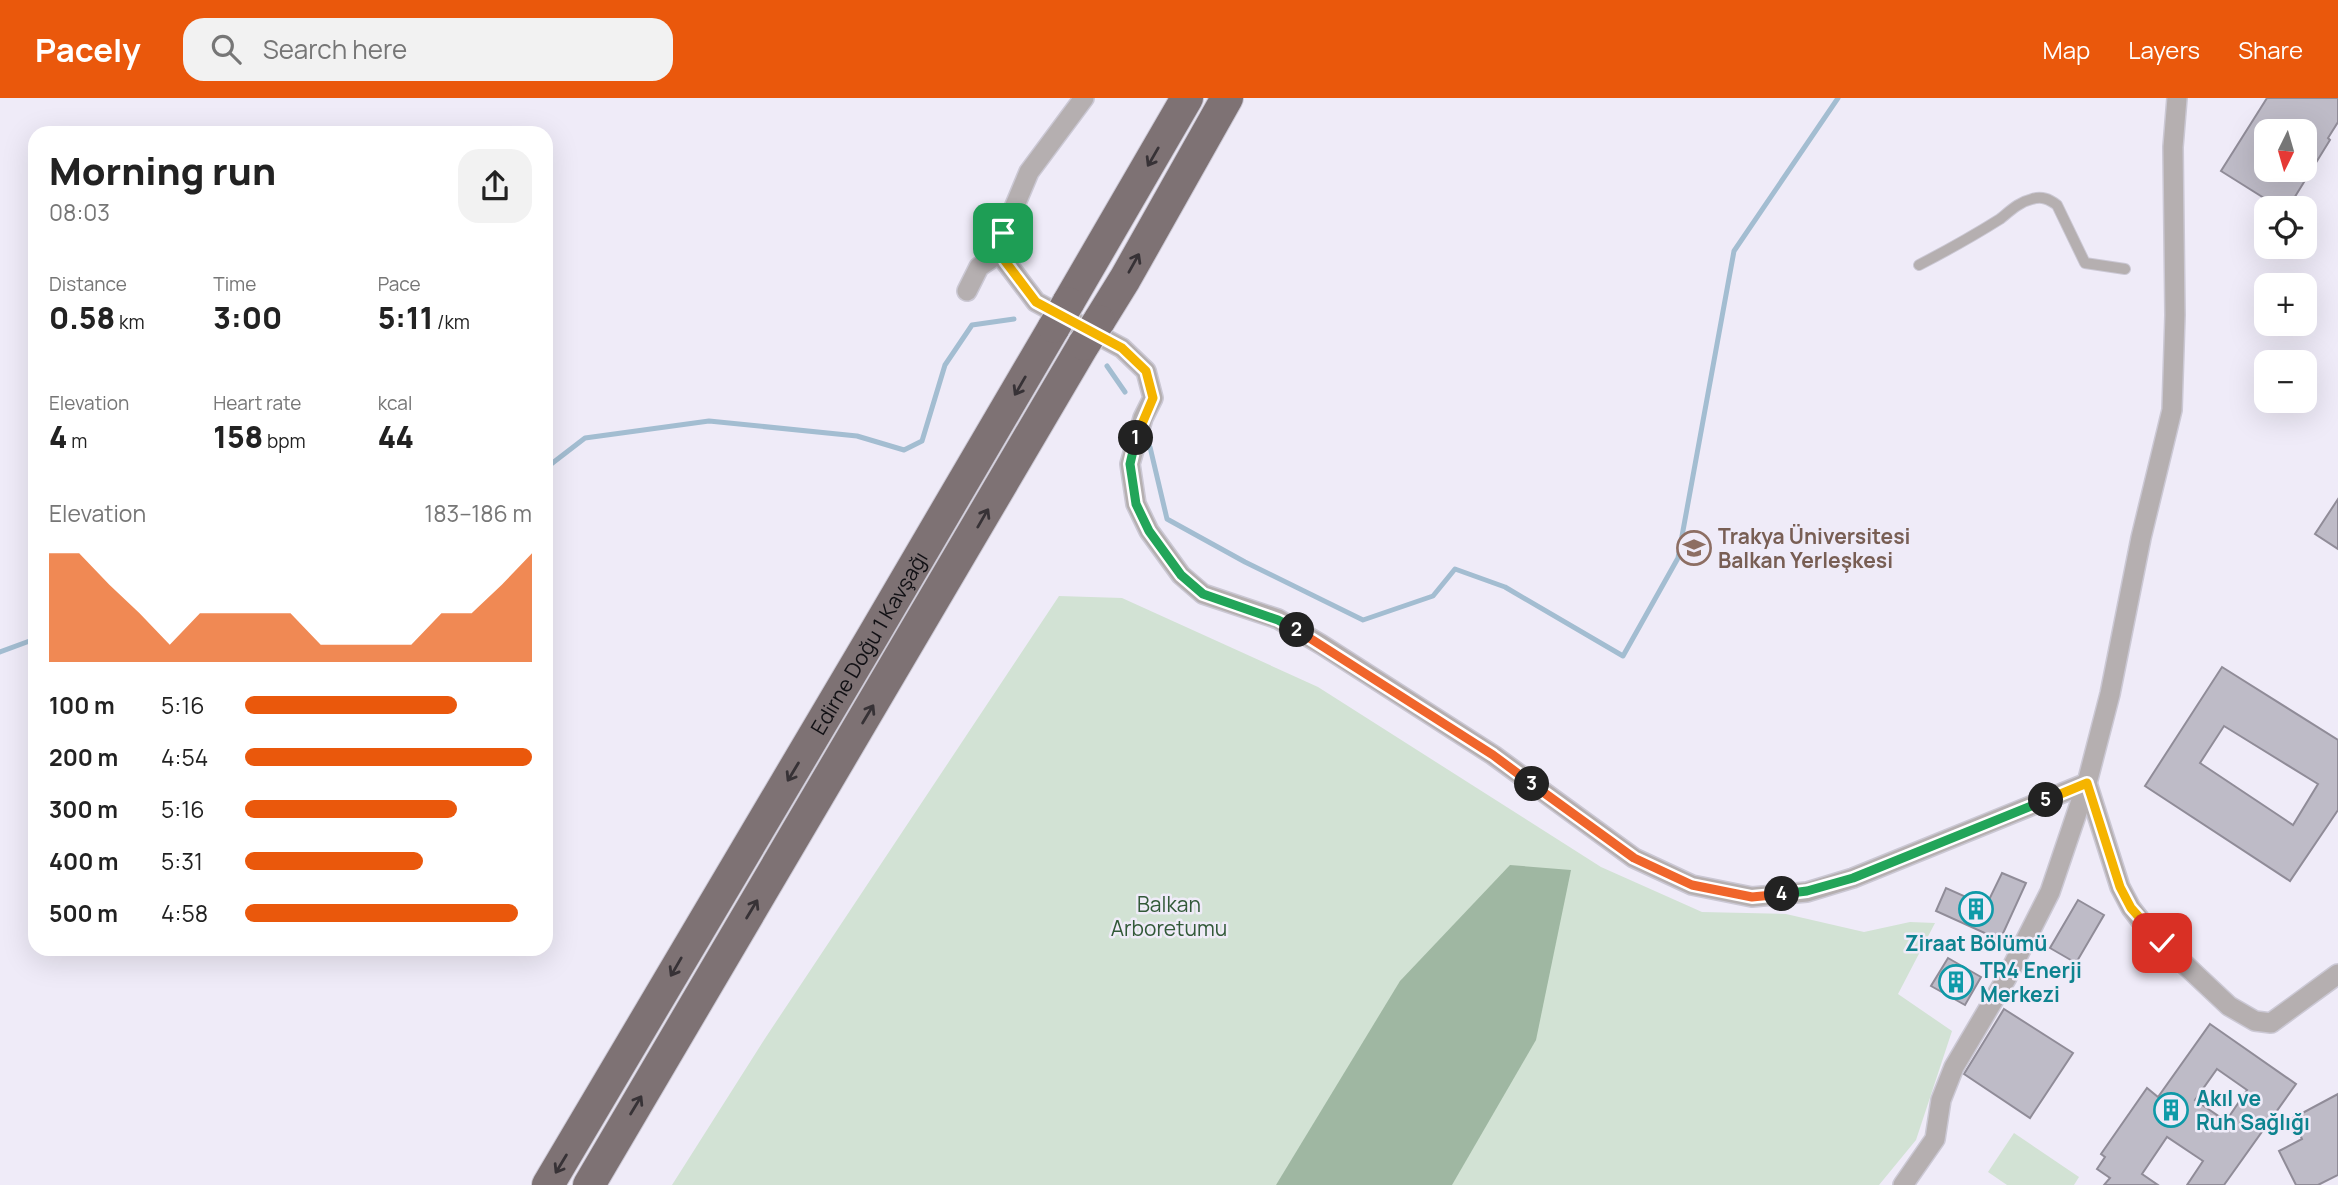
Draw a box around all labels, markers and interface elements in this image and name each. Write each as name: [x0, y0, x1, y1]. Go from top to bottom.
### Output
search box: [183, 18, 673, 81]
text: Pacely: [35, 27, 141, 72]
icon: search: [207, 30, 245, 68]
text: Search here: [263, 31, 407, 67]
text: Map: [2043, 33, 2090, 66]
text: Layers: [2128, 33, 2200, 66]
text: Share: [2238, 33, 2303, 66]
north arrow: [2254, 119, 2317, 182]
map controls: [2254, 119, 2317, 413]
text: Morning run: [49, 144, 276, 196]
one-way arrow: [1146, 146, 1159, 167]
button: share: [458, 149, 532, 223]
text: 08:03: [49, 196, 110, 228]
button: locate: [2254, 196, 2317, 259]
pin: [973, 203, 1033, 263]
icon: arrive: [984, 214, 1022, 252]
one-way arrow: [1128, 253, 1141, 274]
text: Distance: [49, 271, 127, 297]
text: Time: [213, 271, 256, 297]
text: Pace: [378, 271, 421, 297]
button: +: [2254, 273, 2317, 336]
text: 0.58: [49, 297, 115, 338]
text: 3:00: [213, 297, 282, 338]
text: 5:11: [378, 297, 433, 338]
text: km: [115, 309, 145, 335]
text: /km: [433, 309, 470, 335]
button: −: [2254, 350, 2317, 413]
one-way arrow: [1012, 375, 1026, 395]
text: Elevation: [49, 390, 129, 416]
text: Heart rate: [213, 390, 301, 416]
text: kcal: [378, 390, 412, 416]
text: 4: [49, 416, 67, 457]
text: 158: [213, 416, 263, 457]
text: 44: [378, 416, 414, 457]
pin: 1: [1118, 420, 1154, 456]
text: 1: [1131, 424, 1140, 450]
text: m: [67, 428, 87, 454]
text: bpm: [263, 428, 306, 454]
text: Elevation: [49, 497, 146, 529]
text: 183–186 m: [424, 497, 532, 529]
one-way arrow: [977, 508, 991, 528]
place label: Trakya Üniversitesi Balkan Yerleşkesi: [1718, 522, 1910, 574]
school or university icon: Trakya Üniversitesi Balkan Yerleşkesi: [1675, 529, 1713, 567]
street label: Edirne Doğu 1 Kavşağı: [804, 546, 934, 739]
pin: 2: [1280, 612, 1314, 648]
text: 2: [1291, 616, 1302, 642]
text: 100 m: [49, 689, 115, 721]
text: 5:16: [161, 689, 204, 721]
one-way arrow: [861, 704, 875, 724]
text: 200 m: [49, 741, 118, 773]
text: 4:54: [161, 741, 208, 773]
one-way arrow: [785, 761, 799, 781]
pin: 3: [1514, 766, 1550, 802]
text: 3: [1526, 770, 1537, 796]
pin: 5: [2028, 782, 2064, 818]
text: 5: [2040, 786, 2051, 812]
text: 300 m: [49, 793, 118, 825]
text: 5:16: [161, 793, 204, 825]
text: 400 m: [49, 845, 119, 877]
text: 5:31: [161, 845, 203, 877]
pin: 4: [1764, 876, 1800, 912]
text: 4: [1776, 880, 1787, 906]
park label: Balkan Arboretumu: [1111, 890, 1227, 942]
building icon: Ziraat Bölümü: [1957, 890, 1995, 928]
text: 500 m: [49, 897, 118, 929]
text: 4:58: [161, 897, 208, 929]
one-way arrow: [745, 900, 759, 920]
pin: [2132, 913, 2192, 973]
icon: check: [2143, 924, 2181, 962]
place label: Ziraat Bölümü: [1905, 929, 2047, 957]
place label: TR4 Enerji Merkezi: [1980, 956, 2082, 1008]
one-way arrow: [669, 957, 683, 977]
building icon: TR4 Enerji Merkezi: [1937, 963, 1975, 1001]
place label: Akıl ve Ruh Sağlığı: [2196, 1084, 2310, 1136]
building icon: Akıl ve Ruh Sağlığı: [2152, 1091, 2190, 1129]
one-way arrow: [629, 1096, 643, 1116]
one-way arrow: [554, 1153, 568, 1173]

